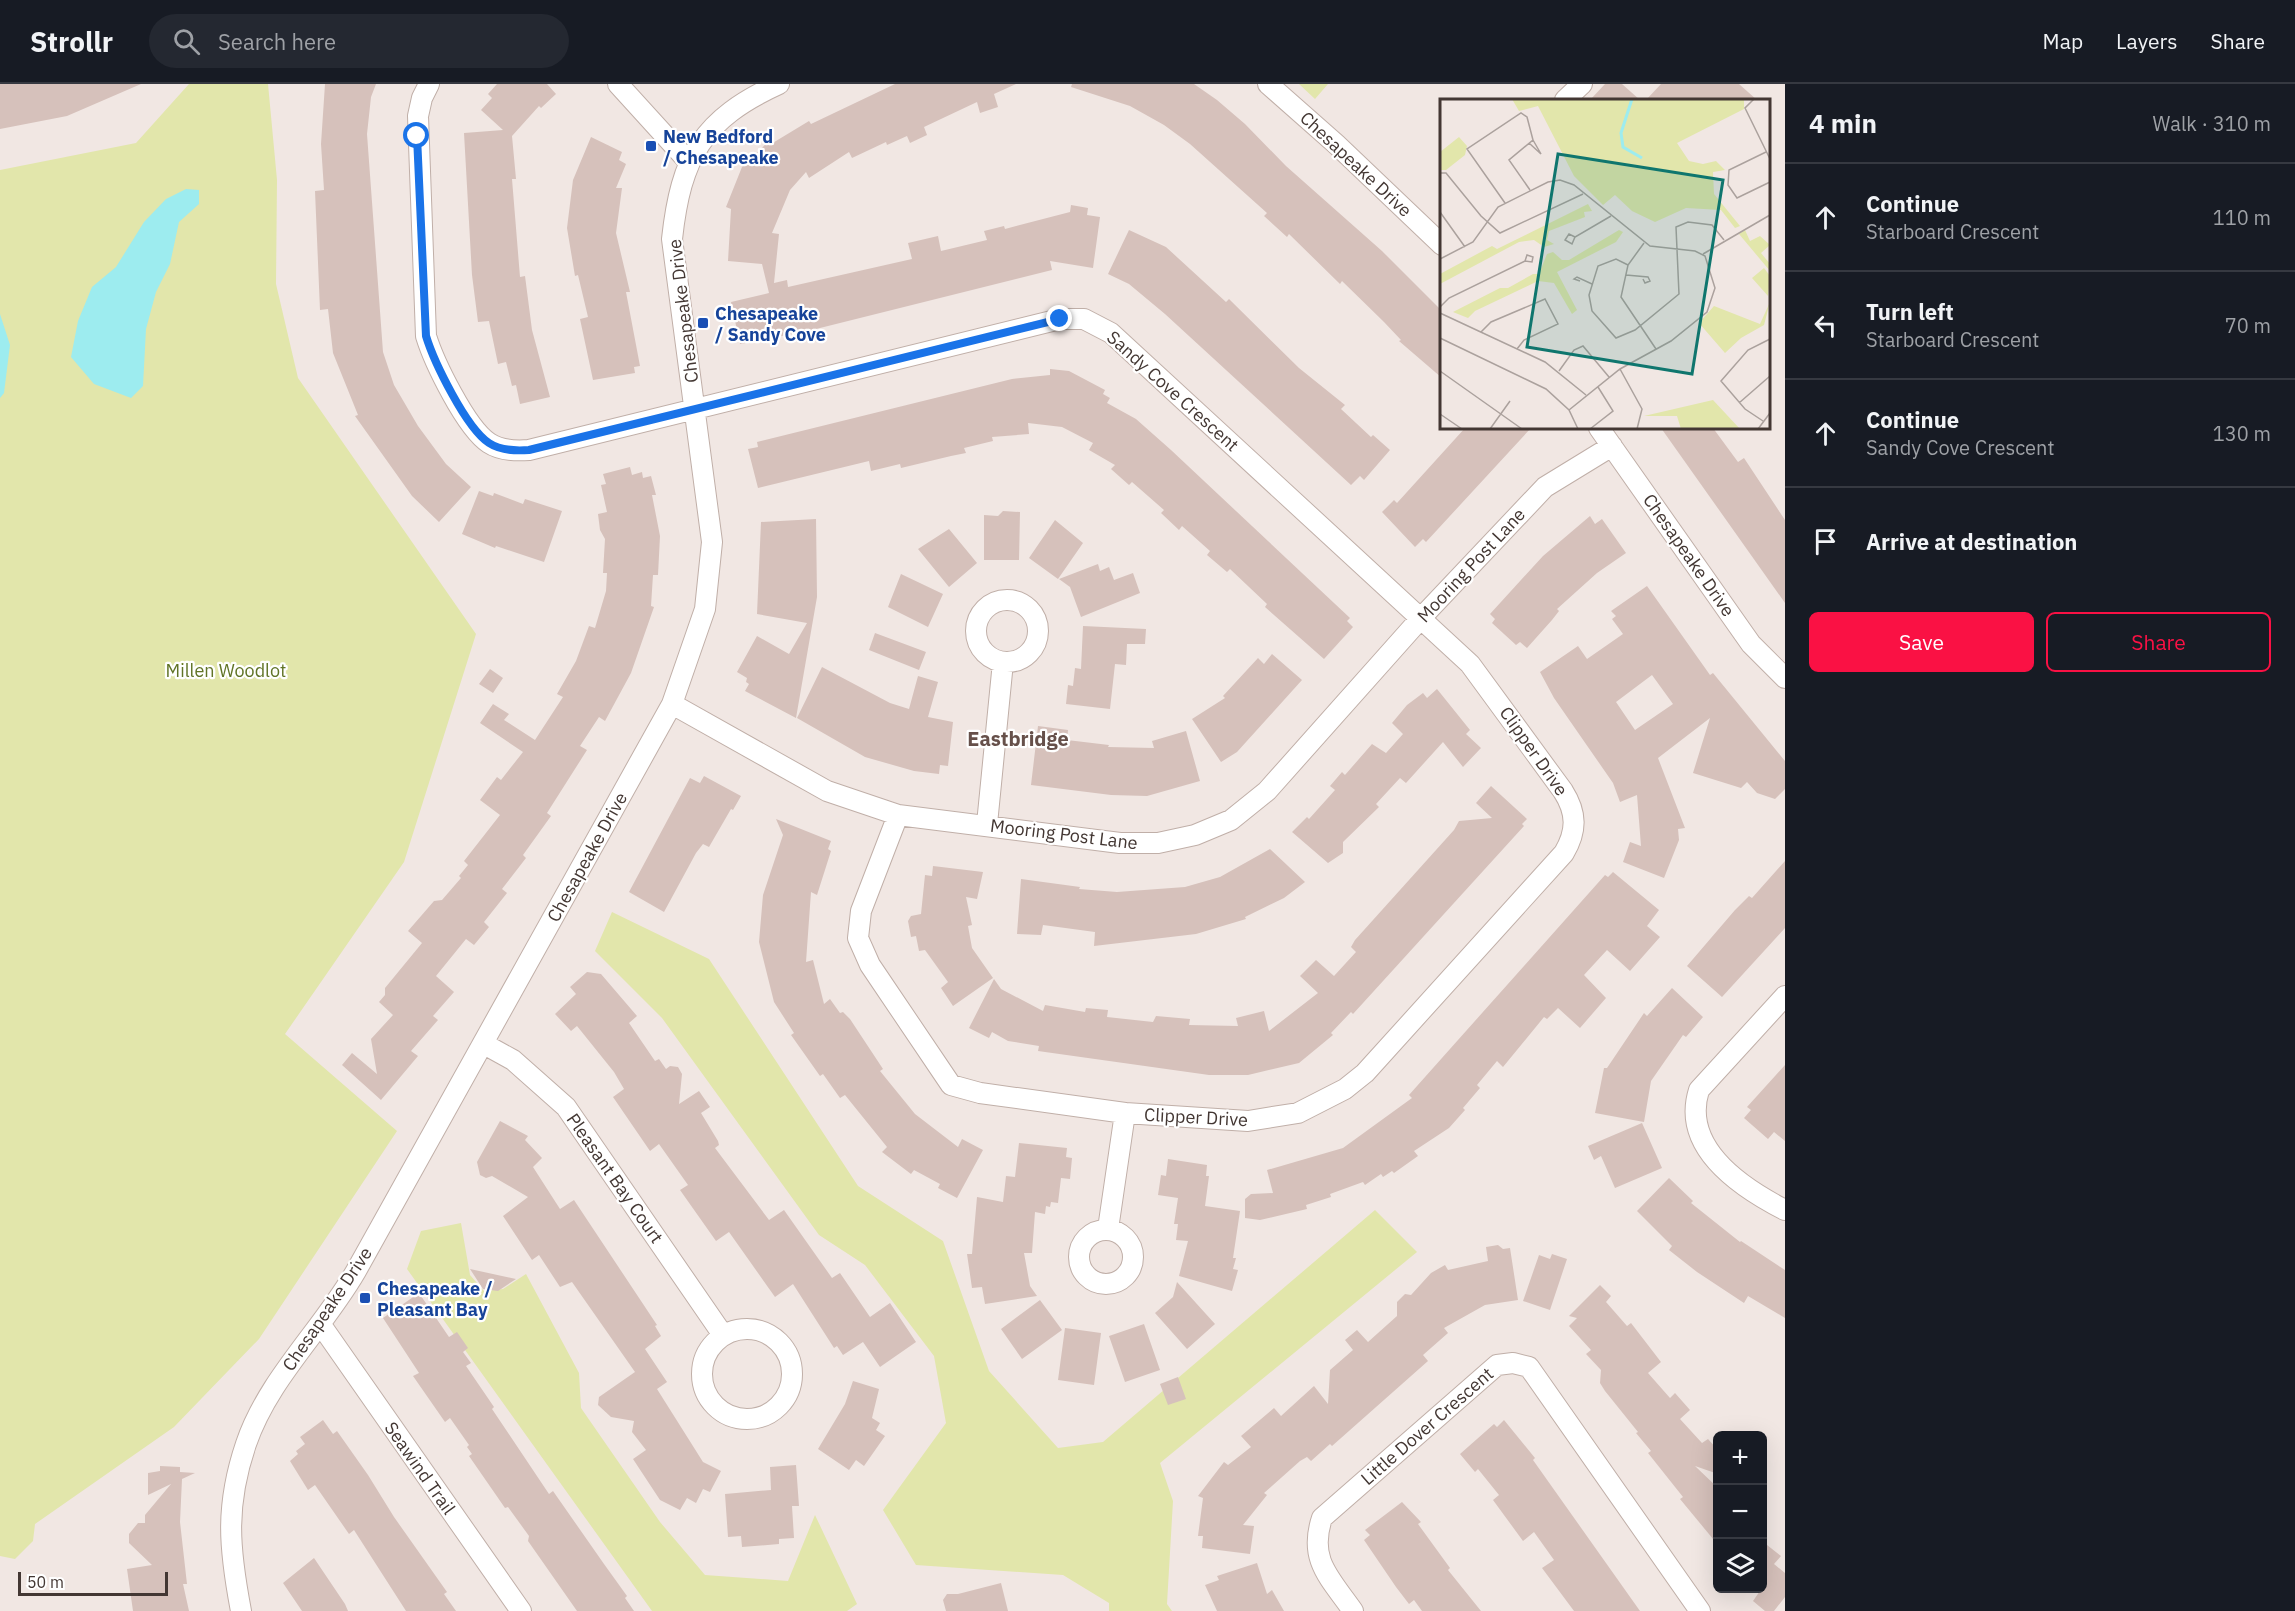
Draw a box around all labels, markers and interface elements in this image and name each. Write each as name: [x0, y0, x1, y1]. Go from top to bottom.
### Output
search box: [149, 14, 569, 68]
text: Strollr: [30, 23, 113, 60]
icon: search: [170, 25, 203, 58]
text: Search here: [218, 27, 336, 56]
text: Map: [2043, 27, 2083, 55]
text: Layers: [2116, 27, 2178, 55]
text: Share: [2211, 27, 2265, 55]
inset map: [1440, 99, 1770, 429]
street label: Chesapeake Drive: [1295, 106, 1417, 222]
text: 4 min: [1809, 106, 1877, 140]
text: Walk · 310 m: [2153, 110, 2271, 137]
route start: [403, 122, 429, 148]
place label: New Bedford / Chesapeake: [663, 125, 779, 169]
marker: New Bedford / Chesapeake: [644, 139, 658, 153]
text: Continue: [1866, 189, 1959, 218]
icon: ahead: [1809, 201, 1842, 234]
text: 110 m: [2213, 204, 2271, 231]
text: Starboard Crescent: [1866, 218, 2039, 245]
street label: Chesapeake Drive: [663, 238, 703, 384]
text: Turn left: [1866, 297, 1954, 326]
place label: Chesapeake / Sandy Cove: [715, 302, 826, 346]
route end: [1046, 305, 1072, 331]
icon: left: [1809, 309, 1842, 342]
text: 70 m: [2225, 312, 2271, 339]
marker: Chesapeake / Sandy Cove: [696, 316, 710, 330]
street label: Sandy Cove Crescent: [1102, 326, 1244, 456]
text: Starboard Crescent: [1866, 326, 2039, 353]
text: Continue: [1866, 405, 1959, 434]
icon: ahead: [1809, 417, 1842, 450]
text: 130 m: [2213, 420, 2271, 447]
text: Sandy Cove Crescent: [1866, 434, 2054, 461]
street label: Chesapeake Drive: [1638, 489, 1740, 621]
street label: Mooring Post Lane: [1412, 503, 1530, 627]
icon: arrive: [1809, 525, 1842, 558]
text: Arrive at destination: [1866, 527, 2077, 556]
button: Save: [1809, 612, 2034, 672]
button: Share: [2046, 612, 2271, 672]
park label: Millen Woodlot: [166, 659, 286, 682]
street label: Clipper Drive: [1495, 702, 1573, 800]
district label: Eastbridge: [967, 725, 1069, 752]
street label: Chesapeake Drive: [542, 788, 632, 926]
street label: Mooring Post Lane: [989, 814, 1139, 854]
street label: Clipper Drive: [1143, 1103, 1249, 1131]
street label: Pleasant Bay Court: [562, 1109, 668, 1247]
street label: Chesapeake Drive: [277, 1242, 377, 1375]
place label: Chesapeake / Pleasant Bay: [377, 1277, 493, 1321]
marker: Chesapeake / Pleasant Bay: [358, 1291, 372, 1305]
street label: Little Dover Crescent: [1356, 1362, 1498, 1490]
street label: Seawind Trail: [380, 1417, 460, 1519]
map controls: [1713, 1431, 1767, 1593]
button: +: [1713, 1431, 1767, 1485]
button: −: [1713, 1485, 1767, 1539]
button: layers: [1713, 1539, 1767, 1593]
scale bar: [18, 1569, 168, 1596]
text: 50 m: [27, 1572, 64, 1592]

